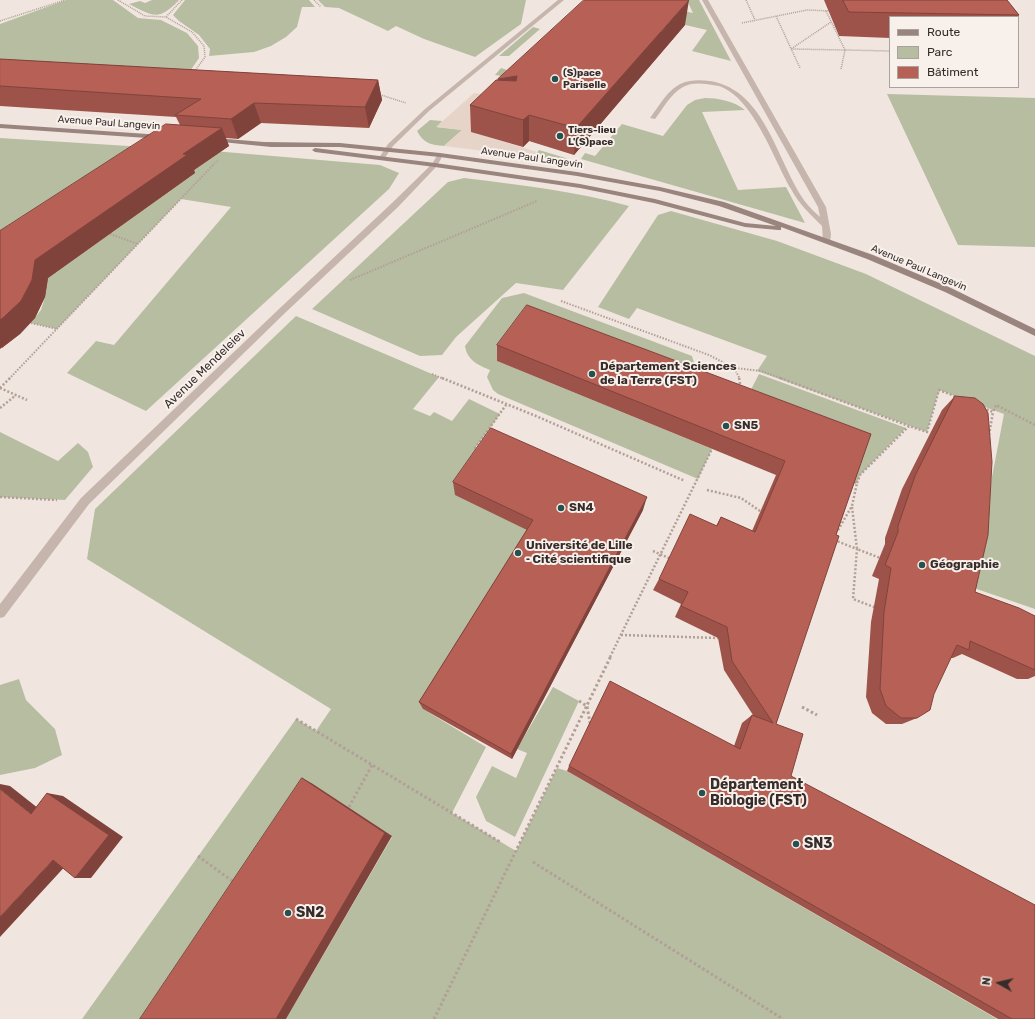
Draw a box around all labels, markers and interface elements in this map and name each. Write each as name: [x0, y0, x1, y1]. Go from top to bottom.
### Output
legend: [889, 16, 1019, 88]
text: Route: [927, 25, 960, 39]
text: Parc: [927, 45, 952, 59]
text: Bâtiment: [927, 65, 978, 79]
place label: (S)pace Pariselle: [563, 67, 606, 90]
marker: (S)pace Pariselle: [550, 74, 560, 84]
street label: Avenue Paul Langevin: [57, 113, 161, 133]
place label: Tiers-lieu L'(S)pace: [568, 124, 616, 148]
marker: Tiers-lieu L'(S)pace: [555, 131, 565, 141]
street label: Avenue Paul Langevin: [480, 145, 584, 171]
street label: Avenue Paul Langevin: [869, 242, 969, 294]
street label: Avenue Mendeleiev: [161, 326, 249, 412]
place label: Département Sciences de la Terre (FST): [600, 360, 737, 388]
marker: Département Sciences de la Terre (FST): [587, 369, 597, 379]
place label: SN5: [734, 419, 758, 433]
marker: SN5: [721, 421, 731, 431]
place label: SN4: [569, 501, 594, 515]
marker: SN4: [556, 503, 566, 513]
place label: Université de Lille ‐ Cité scientifique: [526, 539, 633, 567]
marker: Université de Lille ‐ Cité scientifique: [513, 548, 523, 558]
place label: Géographie: [930, 558, 999, 572]
marker: Géographie: [917, 560, 927, 570]
place label: Département Biologie (FST): [710, 777, 807, 810]
marker: Département Biologie (FST): [697, 788, 707, 798]
place label: SN3: [804, 836, 833, 852]
marker: SN3: [791, 839, 801, 849]
place label: SN2: [296, 905, 324, 921]
marker: SN2: [283, 908, 293, 918]
north arrow: [979, 963, 1019, 1003]
text: N: [980, 976, 994, 986]

